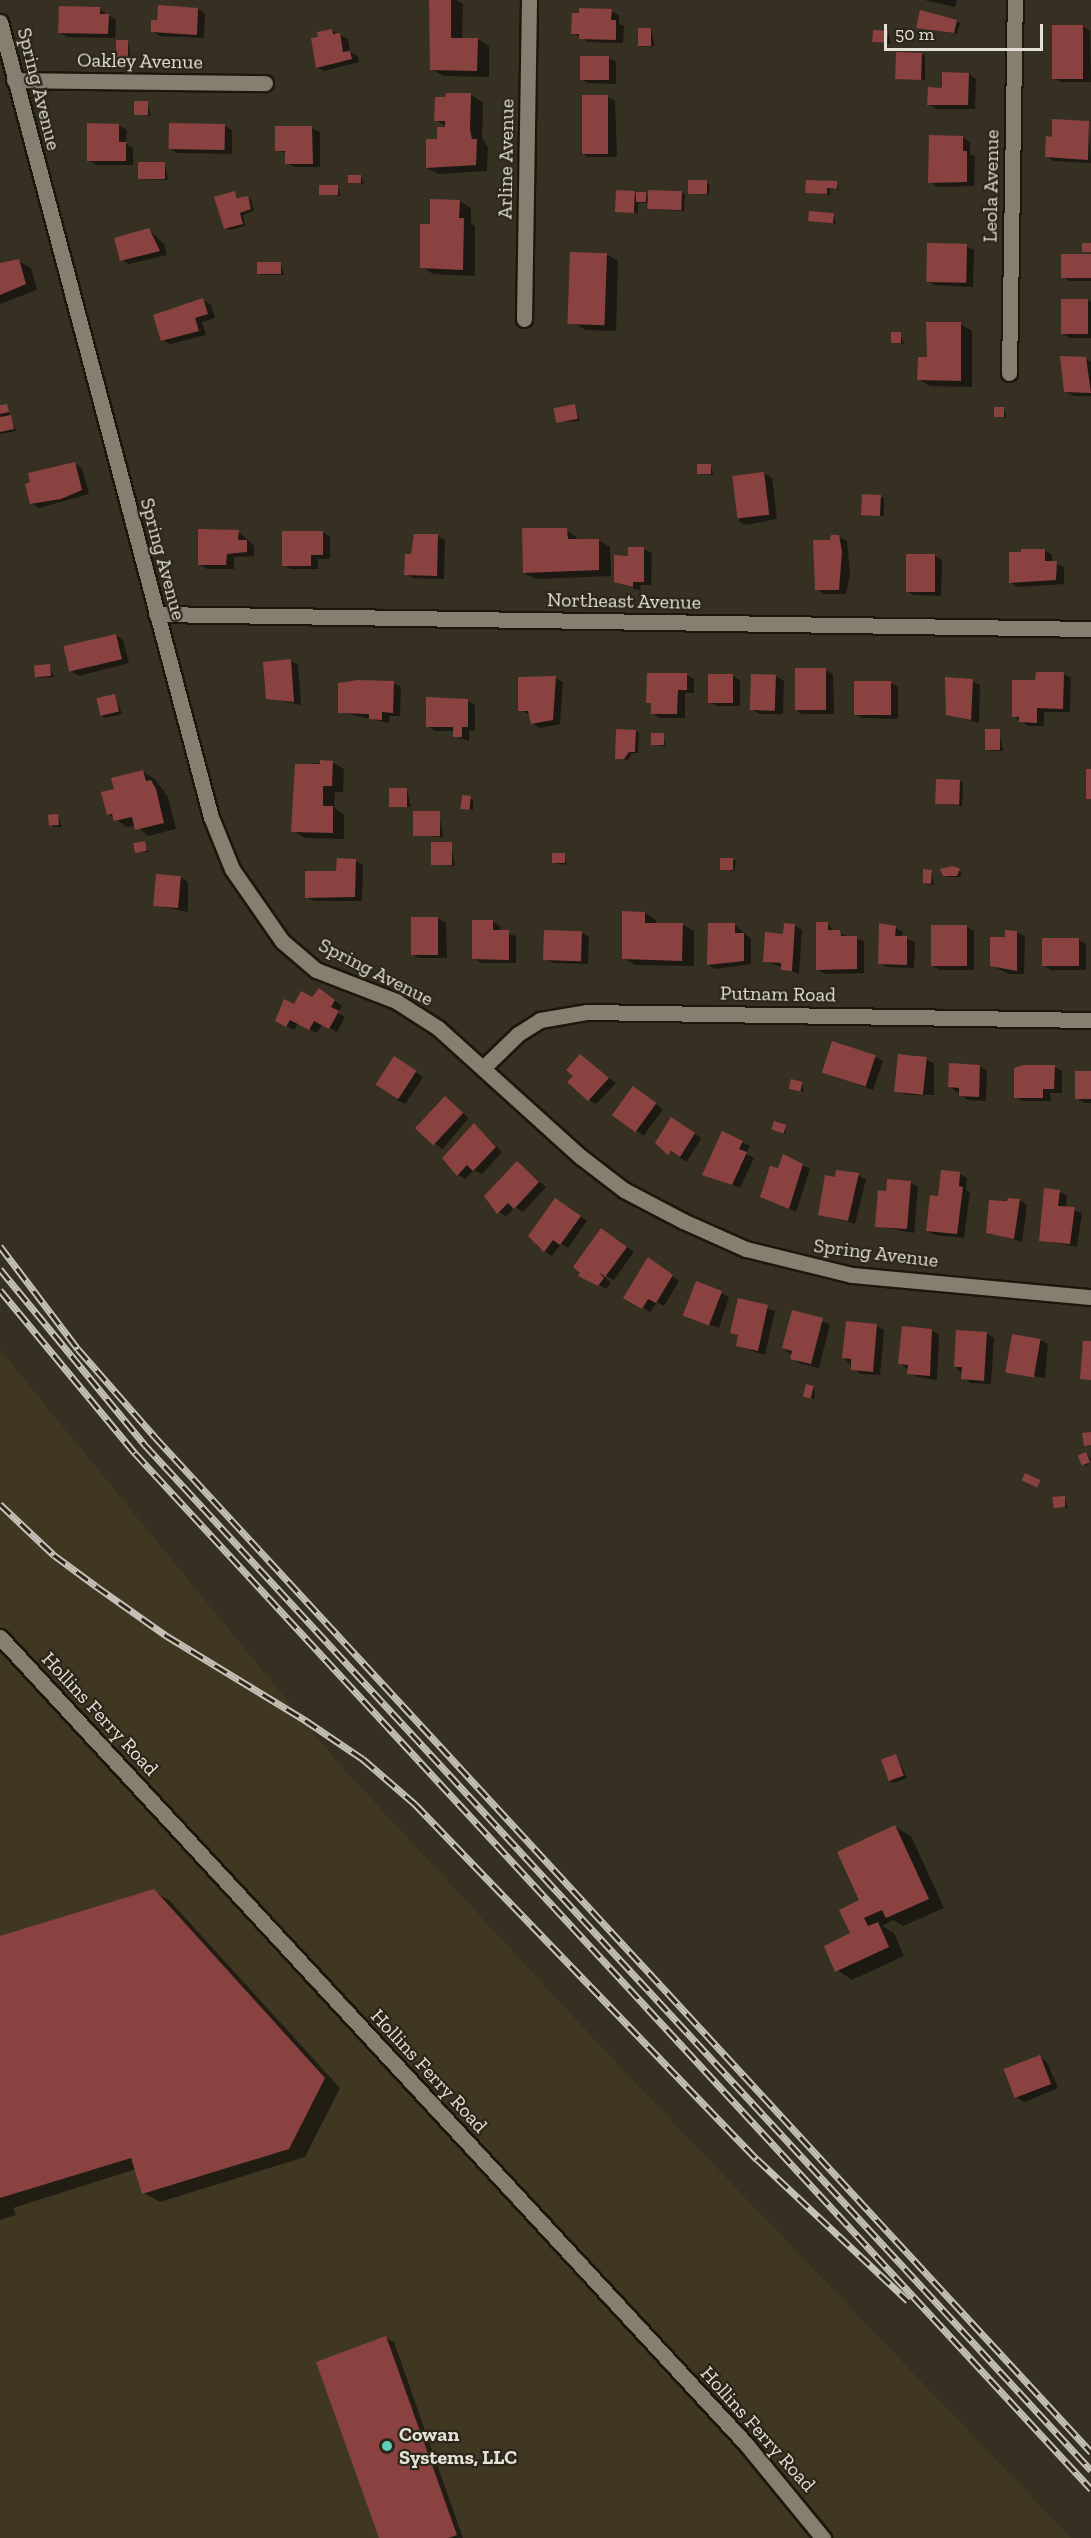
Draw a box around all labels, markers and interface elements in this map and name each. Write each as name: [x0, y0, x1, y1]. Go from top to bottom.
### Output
scale bar: [887, 12, 1046, 50]
text: 50 m: [895, 23, 934, 45]
street label: Spring Avenue: [12, 25, 66, 153]
street label: Oakley Avenue: [76, 48, 204, 74]
street label: Arline Avenue: [493, 98, 519, 220]
street label: Leola Avenue: [978, 129, 1004, 243]
street label: Spring Avenue: [135, 495, 191, 623]
street label: Northeast Avenue: [546, 588, 702, 614]
street label: Spring Avenue: [314, 933, 438, 1011]
street label: Putnam Road: [720, 981, 836, 1007]
street label: Spring Avenue: [812, 1233, 940, 1273]
street label: Hollins Ferry Road: [36, 1647, 164, 1781]
street label: Hollins Ferry Road: [365, 2004, 493, 2138]
street label: Hollins Ferry Road: [695, 2361, 821, 2497]
place label: Cowan Systems, LLC: [399, 2422, 517, 2469]
marker: Cowan Systems, LLC: [380, 2439, 394, 2453]

